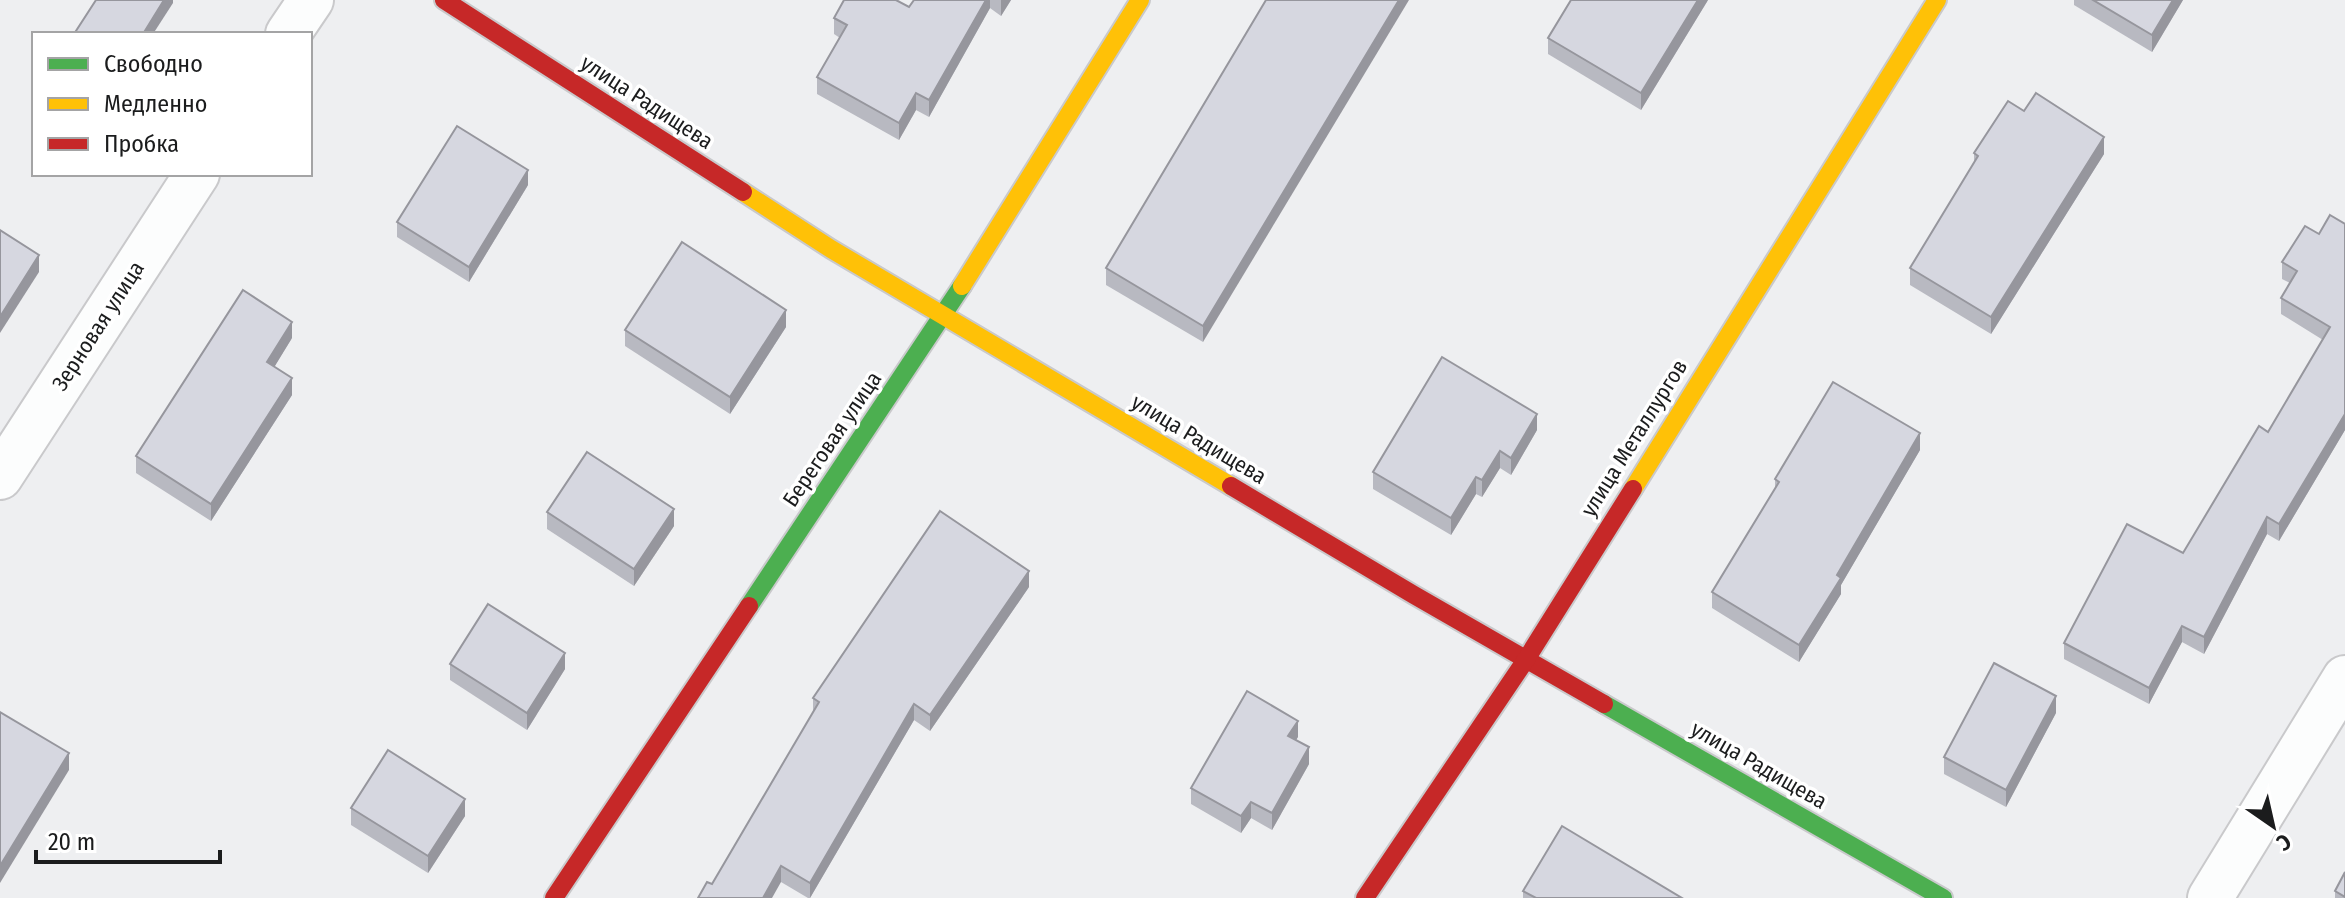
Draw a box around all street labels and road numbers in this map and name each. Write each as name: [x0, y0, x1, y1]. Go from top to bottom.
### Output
street label: улица Радищева: [576, 49, 718, 155]
street label: Зерновая улица: [46, 256, 150, 396]
street label: улица Металлургов: [1575, 355, 1693, 521]
street label: Береговая улица: [777, 366, 887, 512]
street label: улица Радищева: [1127, 388, 1271, 490]
street label: улица Радищева: [1686, 715, 1832, 815]

